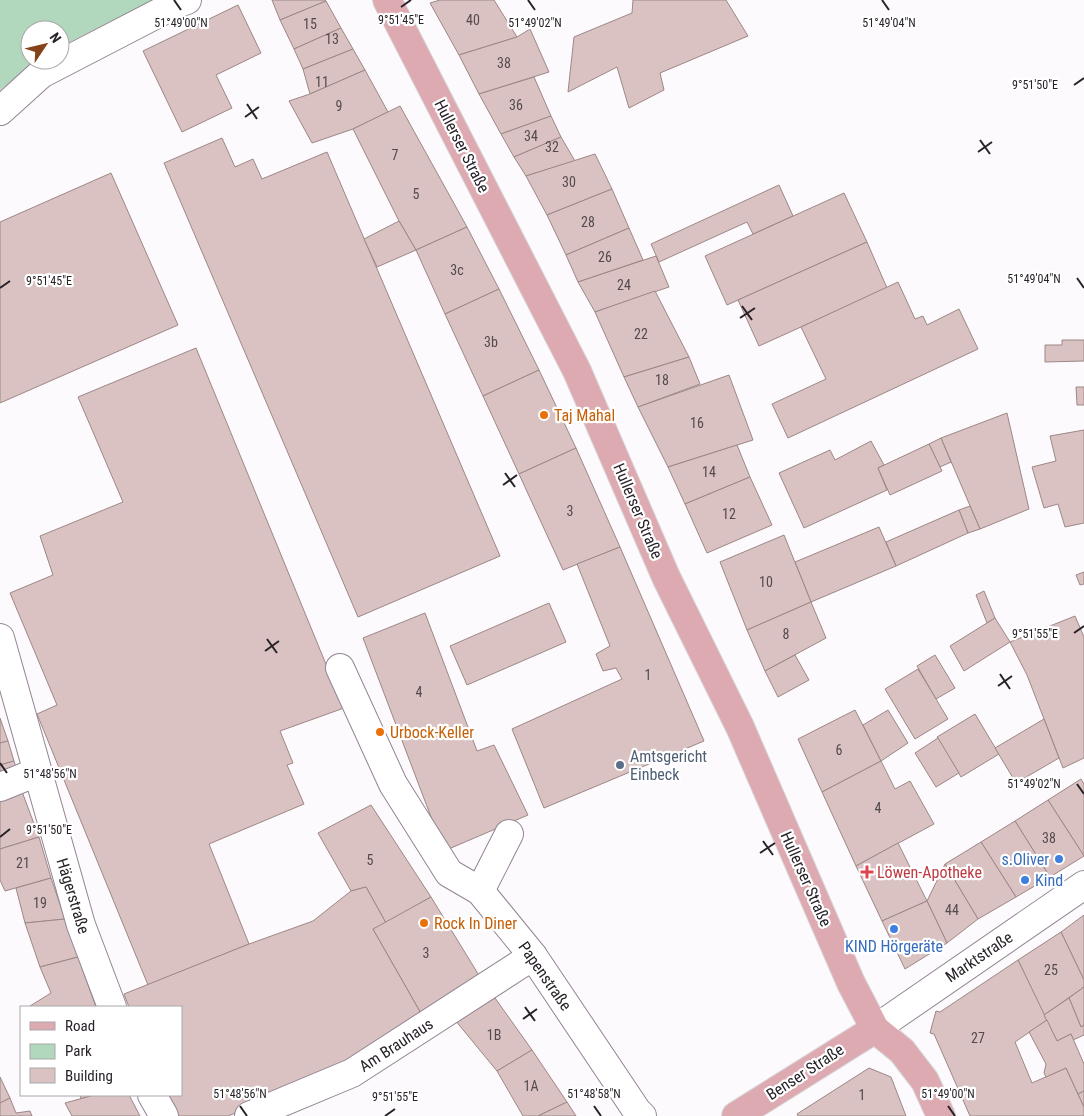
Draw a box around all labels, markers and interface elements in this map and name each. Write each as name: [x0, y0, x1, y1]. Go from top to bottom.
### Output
house number: 40: [466, 12, 480, 28]
text: 9°51'45"E: [378, 13, 424, 27]
text: 51°49'00"N: [154, 16, 208, 30]
house number: 15: [303, 16, 317, 32]
text: 51°49'02"N: [508, 16, 562, 30]
text: 51°49'04"N: [862, 16, 916, 30]
north arrow: [20, 20, 70, 70]
text: N: [47, 29, 65, 46]
house number: 13: [325, 31, 339, 47]
house number: 38: [497, 55, 511, 71]
house number: 11: [315, 74, 329, 90]
text: 9°51'50"E: [1012, 78, 1058, 92]
street label: Hullerser Straße: [430, 96, 494, 196]
house number: 36: [509, 97, 523, 113]
house number: 9: [336, 98, 342, 114]
house number: 34: [524, 128, 538, 144]
house number: 32: [545, 139, 559, 155]
house number: 7: [392, 147, 399, 163]
house number: 30: [562, 174, 576, 190]
house number: 5: [413, 186, 420, 202]
house number: 28: [581, 214, 595, 230]
house number: 26: [598, 249, 612, 265]
house number: 3c: [450, 262, 464, 278]
text: 51°49'04"N: [1007, 272, 1061, 286]
text: 9°51'45"E: [26, 274, 72, 288]
house number: 24: [617, 277, 631, 293]
house number: 22: [634, 326, 648, 342]
house number: 3b: [484, 334, 498, 350]
house number: 18: [655, 372, 669, 388]
place label: Taj Mahal: [554, 406, 615, 425]
marker: Taj Mahal: [538, 409, 550, 421]
house number: 16: [690, 415, 704, 431]
street label: Hullerser Straße: [609, 460, 667, 562]
house number: 14: [702, 464, 716, 480]
house number: 3: [567, 503, 573, 519]
house number: 12: [722, 506, 736, 522]
house number: 10: [759, 574, 773, 590]
house number: 8: [783, 626, 790, 642]
text: 9°51'55"E: [1012, 627, 1058, 641]
house number: 1: [645, 667, 651, 683]
house number: 4: [416, 684, 423, 700]
place label: Urbock-Keller: [390, 723, 474, 742]
marker: Urbock-Keller: [374, 726, 386, 738]
house number: 6: [836, 742, 843, 758]
place label: Amtsgericht Einbeck: [630, 747, 707, 784]
marker: Amtsgericht Einbeck: [614, 759, 626, 771]
text: 51°48'56"N: [23, 767, 77, 781]
text: 51°49'02"N: [1007, 777, 1061, 791]
house number: 4: [875, 800, 882, 816]
text: 9°51'50"E: [26, 823, 72, 837]
street label: Hullerser Straße: [777, 829, 835, 929]
house number: 38: [1042, 830, 1056, 846]
place label: s.Oliver: [1001, 850, 1049, 869]
house number: 5: [367, 852, 374, 868]
marker: s.Oliver: [1053, 853, 1065, 865]
house number: 21: [16, 855, 30, 871]
street label: Hägerstraße: [53, 856, 93, 936]
place label: Löwen-Apotheke: [877, 863, 982, 882]
marker: Löwen-Apotheke: [861, 866, 873, 878]
place label: Kind: [1035, 871, 1063, 890]
marker: Kind: [1019, 874, 1031, 886]
house number: 19: [33, 895, 47, 911]
house number: 44: [945, 902, 959, 918]
place label: Rock In Diner: [434, 914, 517, 933]
marker: Rock In Diner: [418, 917, 430, 929]
marker: KIND Hörgeräte: [888, 923, 900, 935]
street label: Marktstraße: [942, 928, 1016, 986]
place label: KIND Hörgeräte: [845, 937, 943, 956]
street label: Papenstraße: [514, 938, 576, 1014]
house number: 3: [423, 945, 429, 961]
house number: 25: [1044, 962, 1058, 978]
legend: [20, 1006, 182, 1096]
street label: Am Brauhaus: [356, 1014, 436, 1076]
text: Road: [65, 1017, 95, 1035]
house number: 1B: [487, 1027, 501, 1043]
house number: 27: [971, 1030, 985, 1046]
street label: Benser Straße: [763, 1040, 847, 1104]
text: Park: [65, 1042, 92, 1060]
text: Building: [65, 1067, 113, 1085]
house number: 1A: [524, 1078, 538, 1094]
text: 51°48'56"N: [213, 1087, 267, 1101]
text: 51°48'58"N: [567, 1087, 621, 1101]
house number: 1: [859, 1087, 865, 1103]
text: 51°49'00"N: [921, 1087, 975, 1101]
text: 9°51'55"E: [372, 1090, 418, 1104]

